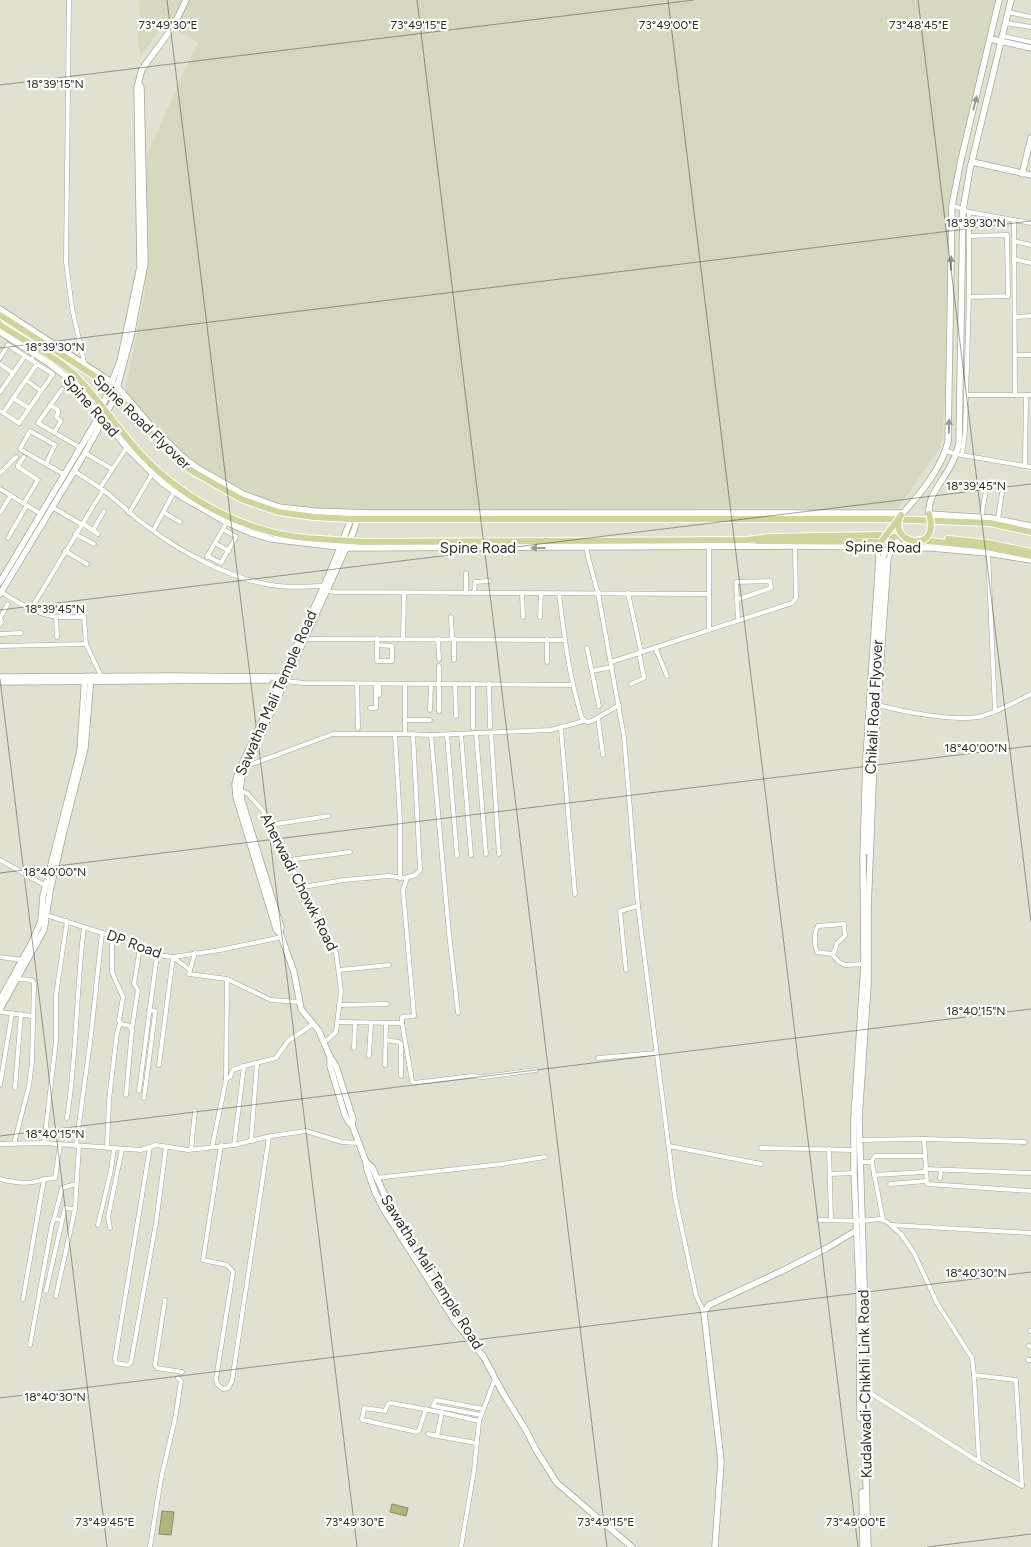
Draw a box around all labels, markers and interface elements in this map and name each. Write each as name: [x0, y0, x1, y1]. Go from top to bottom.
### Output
text: 73°49'30"E: [138, 18, 198, 32]
text: 73°49'15"E: [391, 18, 447, 32]
text: 73°49'00"E: [639, 18, 699, 32]
text: 73°48'45"E: [889, 18, 949, 32]
text: 18°39'15"N: [26, 77, 84, 91]
one-way arrow: [971, 96, 979, 111]
text: 18°39'30"N: [946, 216, 1006, 230]
one-way arrow: [947, 255, 955, 271]
text: 18°39'30"N: [25, 340, 85, 354]
street label: Spine Road: [59, 371, 123, 441]
street label: Spine Road Flyover: [89, 371, 195, 473]
one-way arrow: [945, 418, 953, 434]
text: 18°39'45"N: [946, 479, 1006, 493]
street label: Spine Road: [845, 537, 921, 557]
street label: Spine Road: [440, 539, 516, 557]
one-way arrow: [530, 544, 546, 552]
text: 18°39'45"N: [25, 602, 85, 616]
street label: Sawatha Mali Temple Road: [231, 608, 321, 778]
street label: Chikali Road Flyover: [861, 639, 887, 775]
text: 18°40'00"N: [945, 741, 1007, 755]
street label: Aherwadi Chowk Road: [256, 810, 342, 954]
text: 18°40'00"N: [24, 865, 86, 879]
street label: DP Road: [104, 926, 164, 962]
text: 18°40'15"N: [946, 1004, 1006, 1018]
text: 18°40'15"N: [25, 1127, 85, 1141]
street label: Sawatha Mali Temple Road: [377, 1191, 487, 1353]
text: 18°40'30"N: [945, 1266, 1007, 1280]
street label: Kudalwadi-Chikhli Link Road: [854, 1289, 876, 1479]
text: 18°40'30"N: [24, 1390, 86, 1404]
text: 73°49'45"E: [75, 1515, 135, 1529]
text: 73°49'30"E: [325, 1515, 385, 1529]
text: 73°49'15"E: [578, 1515, 634, 1529]
text: 73°49'00"E: [826, 1515, 886, 1529]

